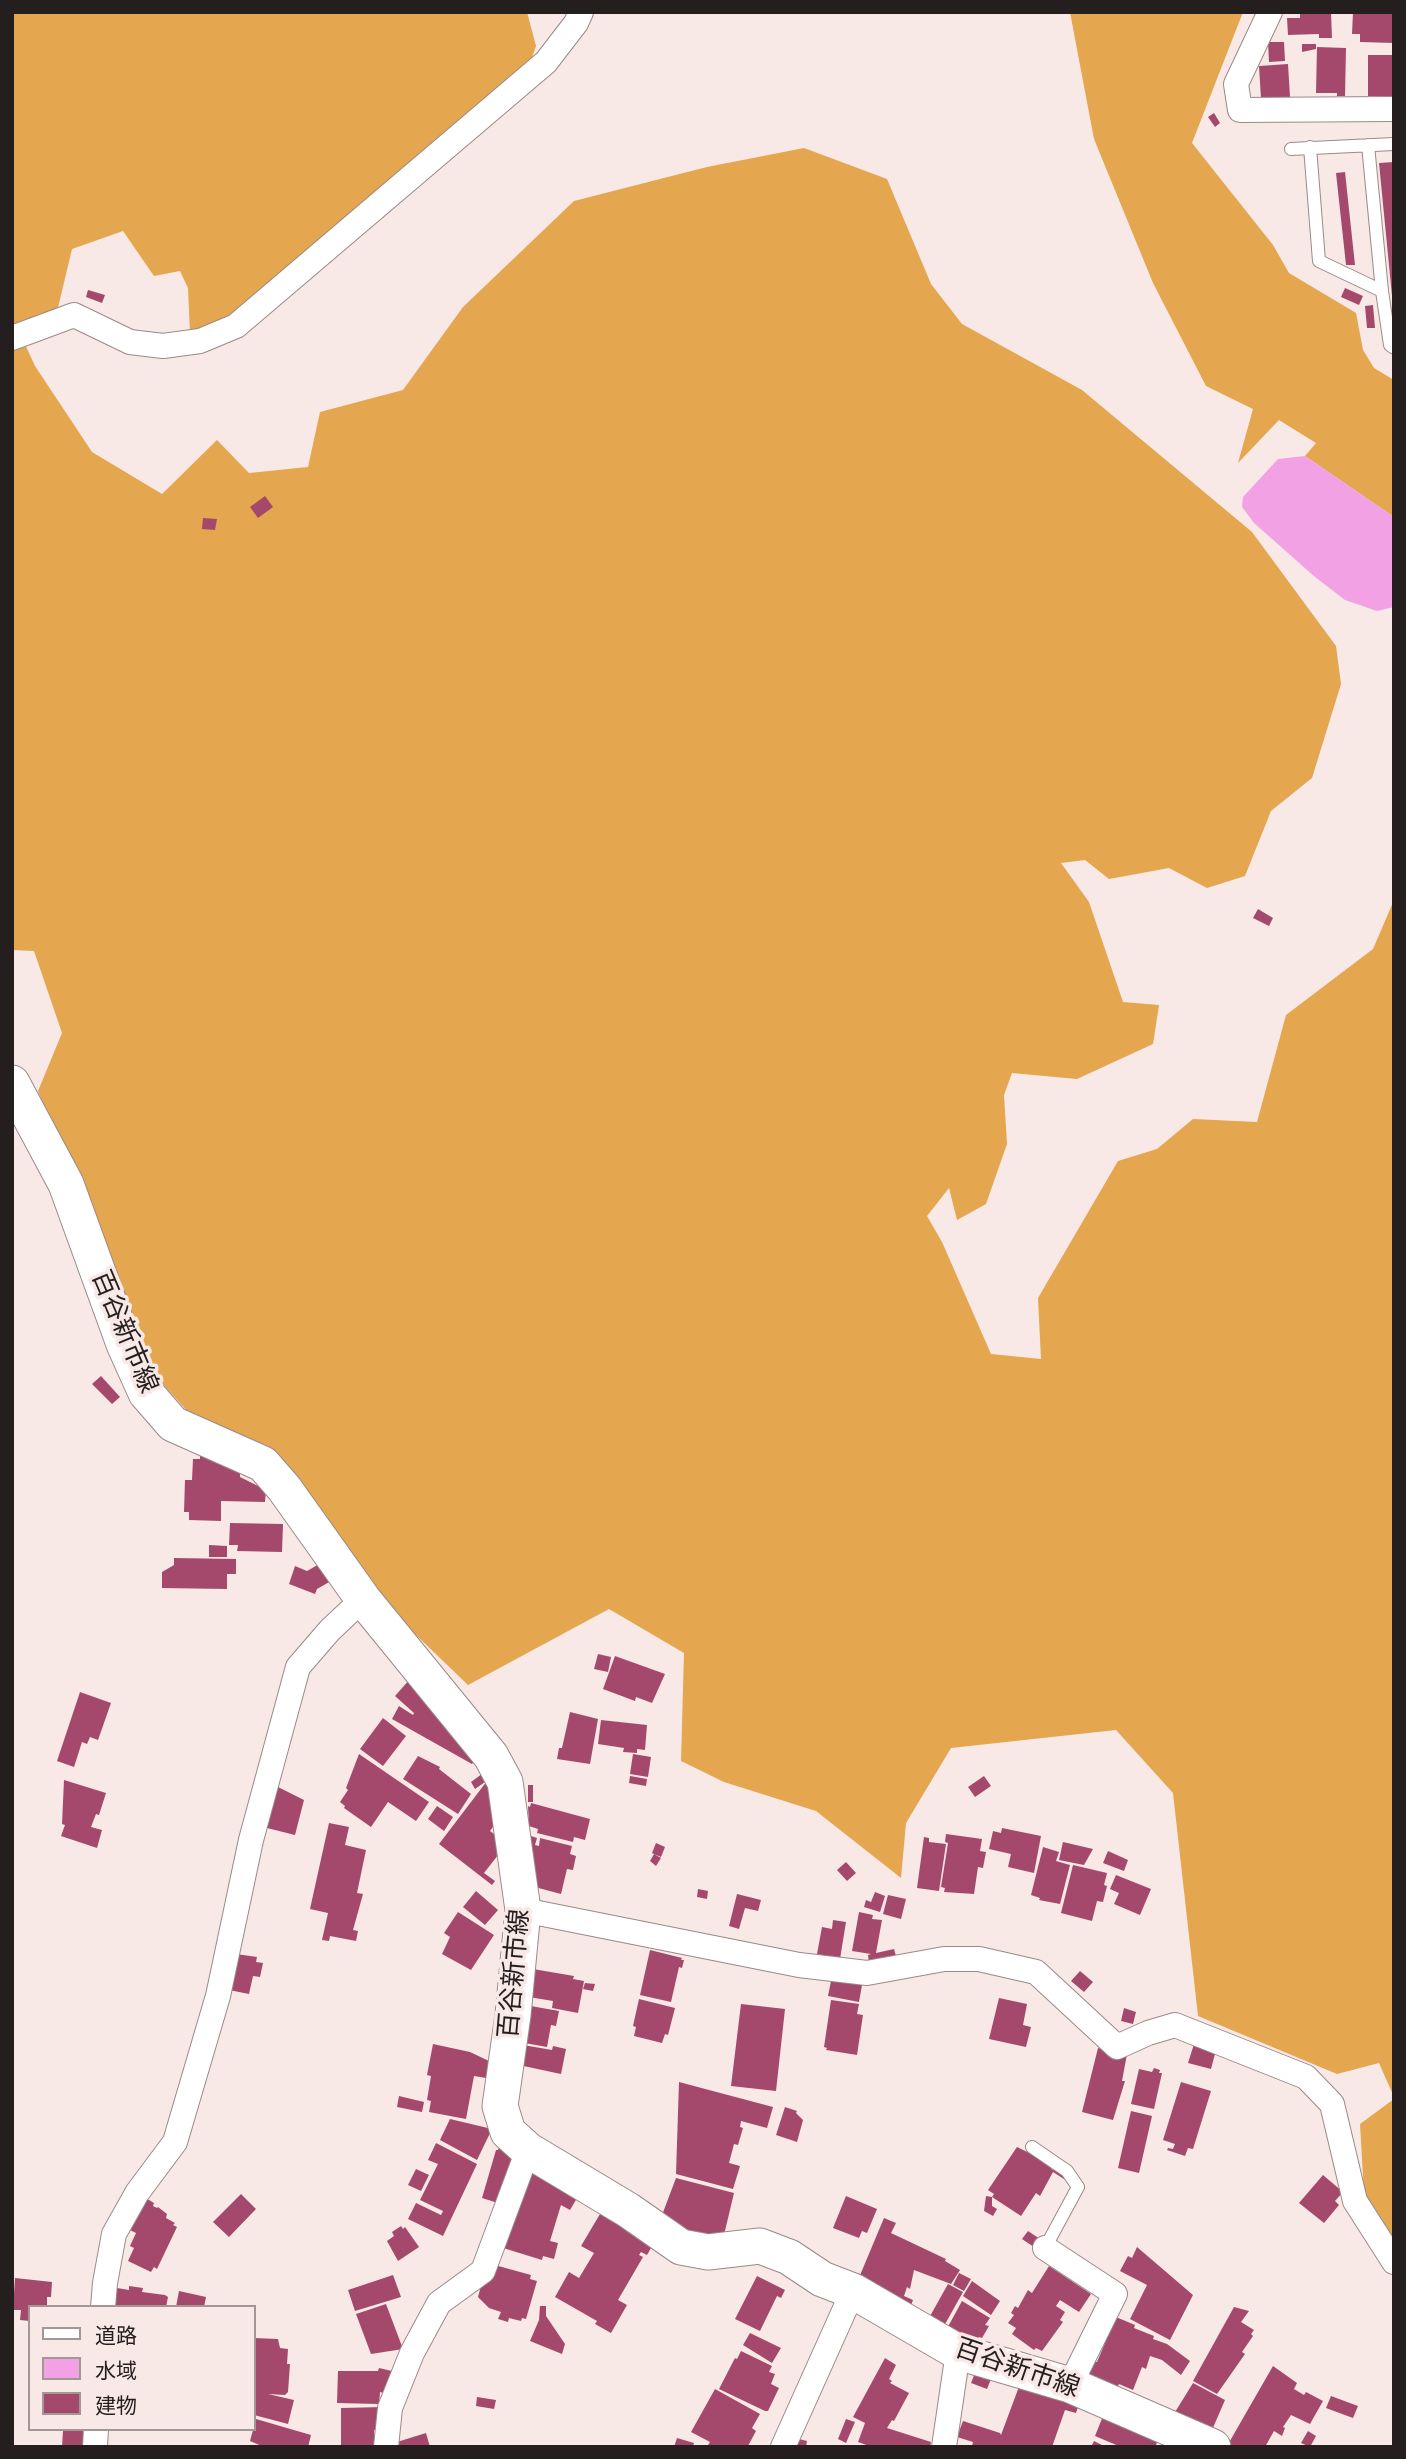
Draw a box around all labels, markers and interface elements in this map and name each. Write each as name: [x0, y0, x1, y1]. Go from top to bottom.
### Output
street label: 百谷新市線: [84, 1266, 164, 1398]
street label: 百谷新市線: [494, 1908, 536, 2040]
legend: [28, 2305, 256, 2431]
text: 道路: [95, 2322, 137, 2349]
street label: 百谷新市線: [950, 2333, 1084, 2405]
text: 水域: [95, 2357, 137, 2384]
text: 建物: [95, 2392, 137, 2419]

